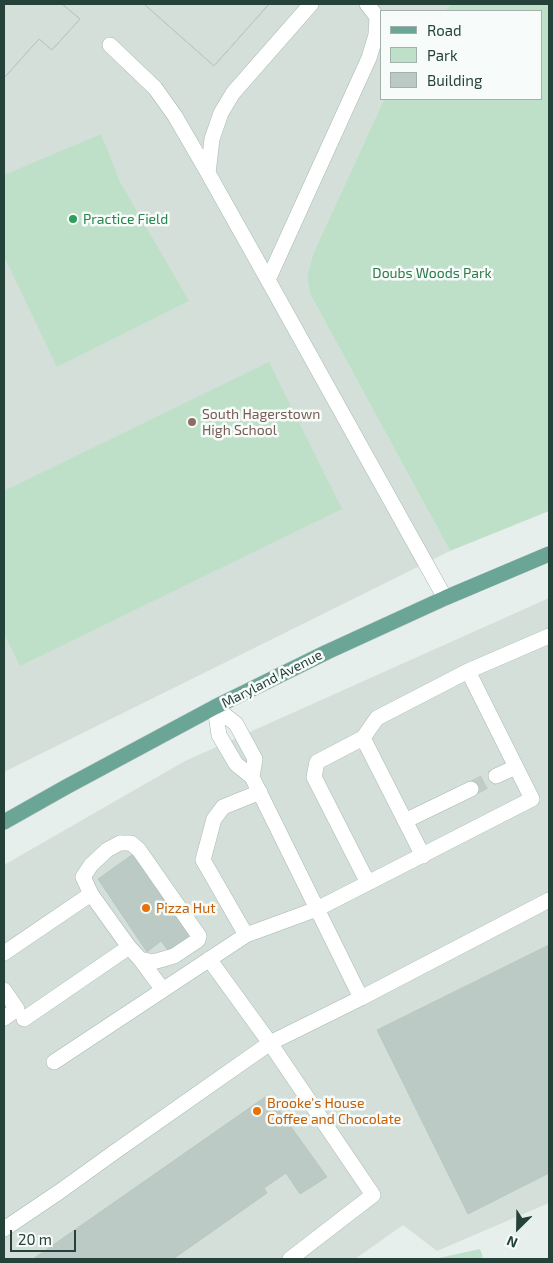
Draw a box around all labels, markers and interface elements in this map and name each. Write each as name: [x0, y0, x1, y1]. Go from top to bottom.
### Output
legend: [380, 10, 543, 100]
text: Road: [427, 21, 462, 39]
text: Park: [427, 46, 458, 64]
text: Building: [427, 71, 482, 89]
place label: Practice Field: [83, 211, 168, 227]
marker: Practice Field: [67, 213, 79, 225]
park label: Doubs Woods Park: [372, 265, 492, 281]
place label: South Hagerstown High School: [202, 406, 320, 438]
marker: South Hagerstown High School: [186, 416, 198, 428]
street label: Maryland Avenue: [219, 646, 325, 712]
place label: Pizza Hut: [156, 900, 215, 916]
marker: Pizza Hut: [140, 902, 152, 914]
place label: Brooke's House Coffee and Chocolate: [267, 1095, 401, 1128]
marker: Brooke's House Coffee and Chocolate: [251, 1105, 263, 1117]
north arrow: [493, 1203, 543, 1253]
scale bar: [12, 1220, 79, 1252]
text: 20 m: [18, 1230, 52, 1248]
text: N: [504, 1232, 520, 1252]

